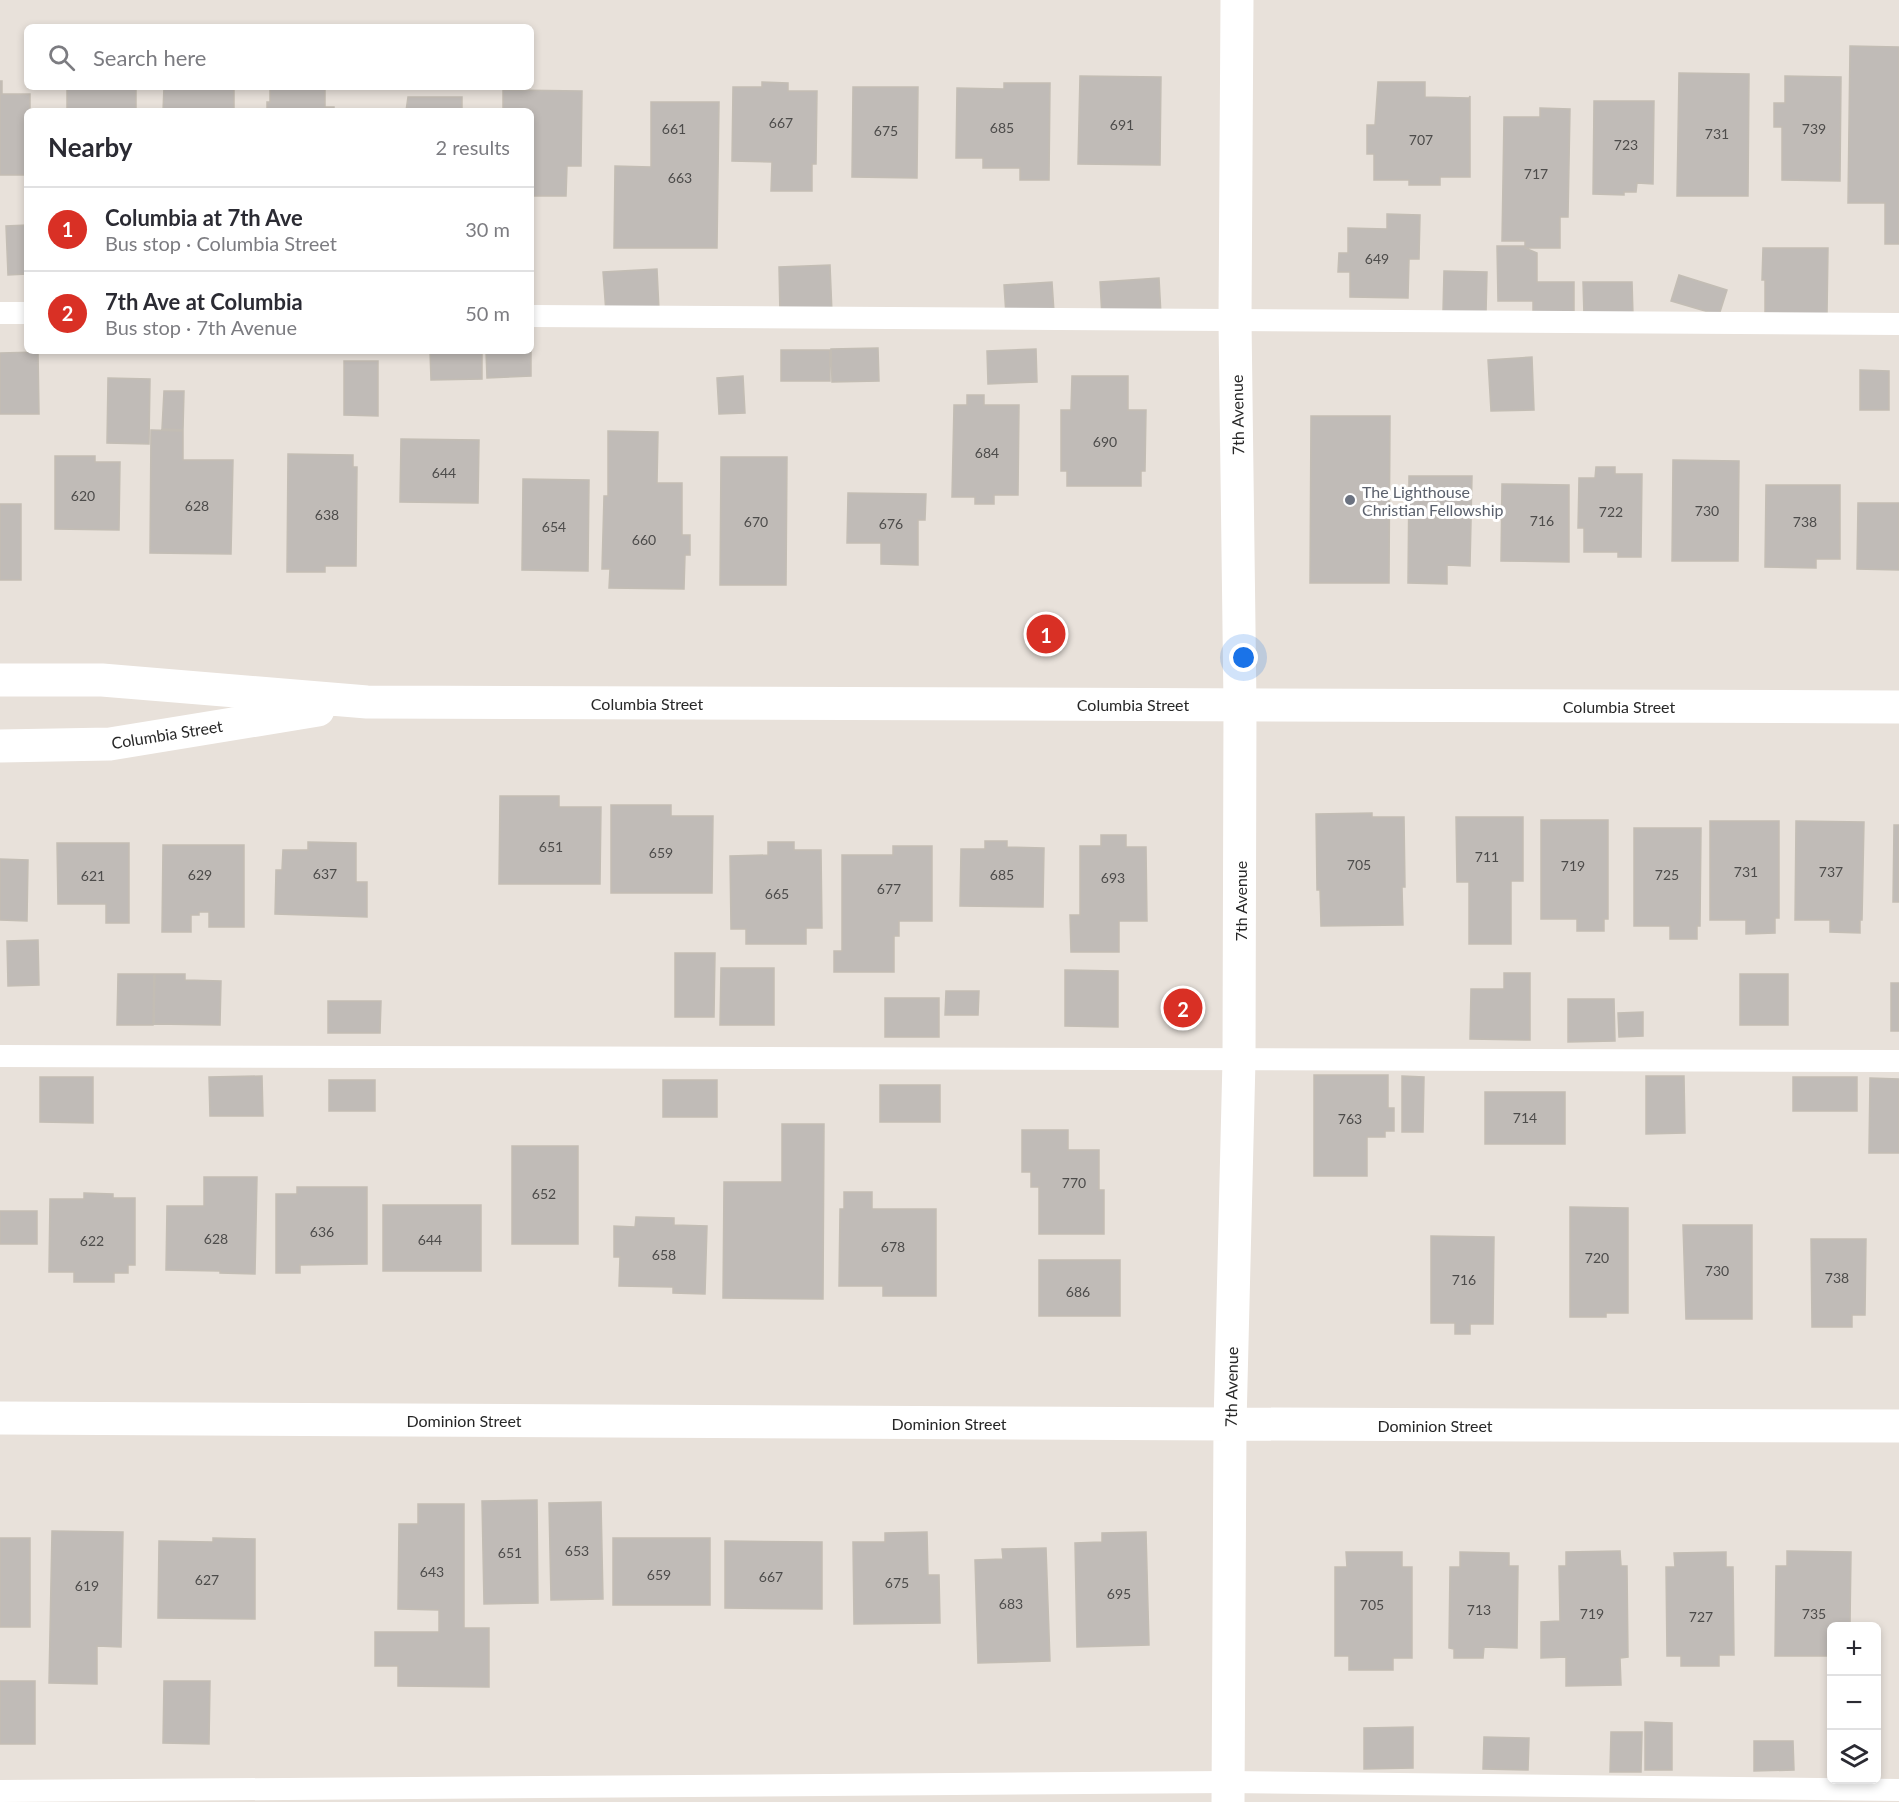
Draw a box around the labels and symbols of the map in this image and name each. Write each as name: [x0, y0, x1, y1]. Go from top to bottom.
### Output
house number: 667: [769, 114, 793, 131]
house number: 691: [1110, 116, 1134, 133]
house number: 685: [990, 119, 1014, 136]
house number: 661: [662, 120, 686, 137]
house number: 739: [1802, 120, 1826, 137]
house number: 675: [874, 122, 898, 139]
house number: 731: [1705, 125, 1729, 142]
house number: 707: [1409, 131, 1433, 148]
house number: 723: [1614, 136, 1638, 153]
house number: 717: [1524, 165, 1548, 182]
house number: 663: [668, 169, 692, 186]
house number: 649: [1365, 250, 1389, 267]
street label: 7th Avenue: [1227, 375, 1247, 455]
house number: 690: [1093, 433, 1117, 450]
house number: 684: [975, 444, 999, 461]
house number: 644: [432, 464, 456, 481]
place label: The Lighthouse Christian Fellowship: [1362, 482, 1504, 519]
house number: 620: [71, 487, 95, 504]
marker: The Lighthouse Christian Fellowship: [1343, 493, 1357, 507]
house number: 628: [185, 497, 209, 514]
house number: 730: [1695, 502, 1719, 519]
house number: 722: [1599, 503, 1623, 520]
house number: 638: [315, 506, 339, 523]
house number: 716: [1530, 512, 1554, 529]
house number: 670: [744, 513, 768, 530]
house number: 738: [1793, 513, 1817, 530]
house number: 676: [879, 515, 903, 532]
house number: 654: [542, 518, 566, 535]
house number: 660: [632, 531, 656, 548]
pin: 1: [1026, 612, 1066, 656]
your location: [1229, 643, 1258, 672]
street label: Columbia Street: [591, 694, 703, 713]
street label: Columbia Street: [1077, 695, 1189, 714]
street label: Columbia Street: [1563, 697, 1675, 716]
street label: Columbia Street: [110, 716, 224, 752]
house number: 651: [539, 838, 563, 855]
house number: 659: [649, 844, 673, 861]
house number: 711: [1475, 848, 1499, 865]
house number: 705: [1347, 856, 1371, 873]
house number: 719: [1561, 857, 1585, 874]
street label: 7th Avenue: [1231, 861, 1250, 941]
house number: 731: [1734, 863, 1758, 880]
house number: 737: [1819, 863, 1843, 880]
house number: 637: [313, 865, 337, 882]
house number: 629: [188, 866, 212, 883]
house number: 685: [990, 866, 1014, 883]
house number: 725: [1655, 866, 1679, 883]
house number: 621: [81, 867, 105, 884]
house number: 693: [1101, 869, 1125, 886]
house number: 677: [877, 880, 901, 897]
house number: 665: [765, 885, 789, 902]
pin: 2: [1164, 986, 1202, 1030]
house number: 714: [1513, 1109, 1537, 1126]
house number: 763: [1338, 1110, 1362, 1127]
house number: 770: [1062, 1174, 1086, 1191]
house number: 652: [532, 1185, 556, 1202]
house number: 636: [310, 1223, 334, 1240]
house number: 628: [204, 1230, 228, 1247]
house number: 644: [418, 1231, 442, 1248]
house number: 622: [80, 1232, 104, 1249]
house number: 678: [881, 1238, 905, 1255]
house number: 658: [652, 1246, 676, 1263]
house number: 720: [1585, 1249, 1609, 1266]
house number: 730: [1705, 1262, 1729, 1279]
house number: 738: [1825, 1269, 1849, 1286]
house number: 716: [1452, 1271, 1476, 1288]
house number: 686: [1066, 1283, 1090, 1300]
street label: 7th Avenue: [1221, 1347, 1241, 1427]
street label: Dominion Street: [406, 1411, 522, 1430]
street label: Dominion Street: [891, 1414, 1007, 1433]
street label: Dominion Street: [1377, 1416, 1493, 1435]
house number: 653: [565, 1542, 589, 1559]
house number: 651: [498, 1544, 522, 1561]
house number: 643: [420, 1563, 444, 1580]
house number: 659: [647, 1566, 671, 1583]
house number: 667: [759, 1568, 783, 1585]
house number: 627: [195, 1571, 219, 1588]
house number: 675: [885, 1574, 909, 1591]
house number: 619: [75, 1577, 99, 1594]
house number: 695: [1107, 1585, 1131, 1602]
house number: 683: [999, 1595, 1023, 1612]
house number: 705: [1360, 1596, 1384, 1613]
house number: 713: [1467, 1601, 1491, 1618]
house number: 719: [1580, 1605, 1604, 1622]
house number: 735: [1802, 1605, 1826, 1622]
house number: 727: [1689, 1608, 1713, 1625]

